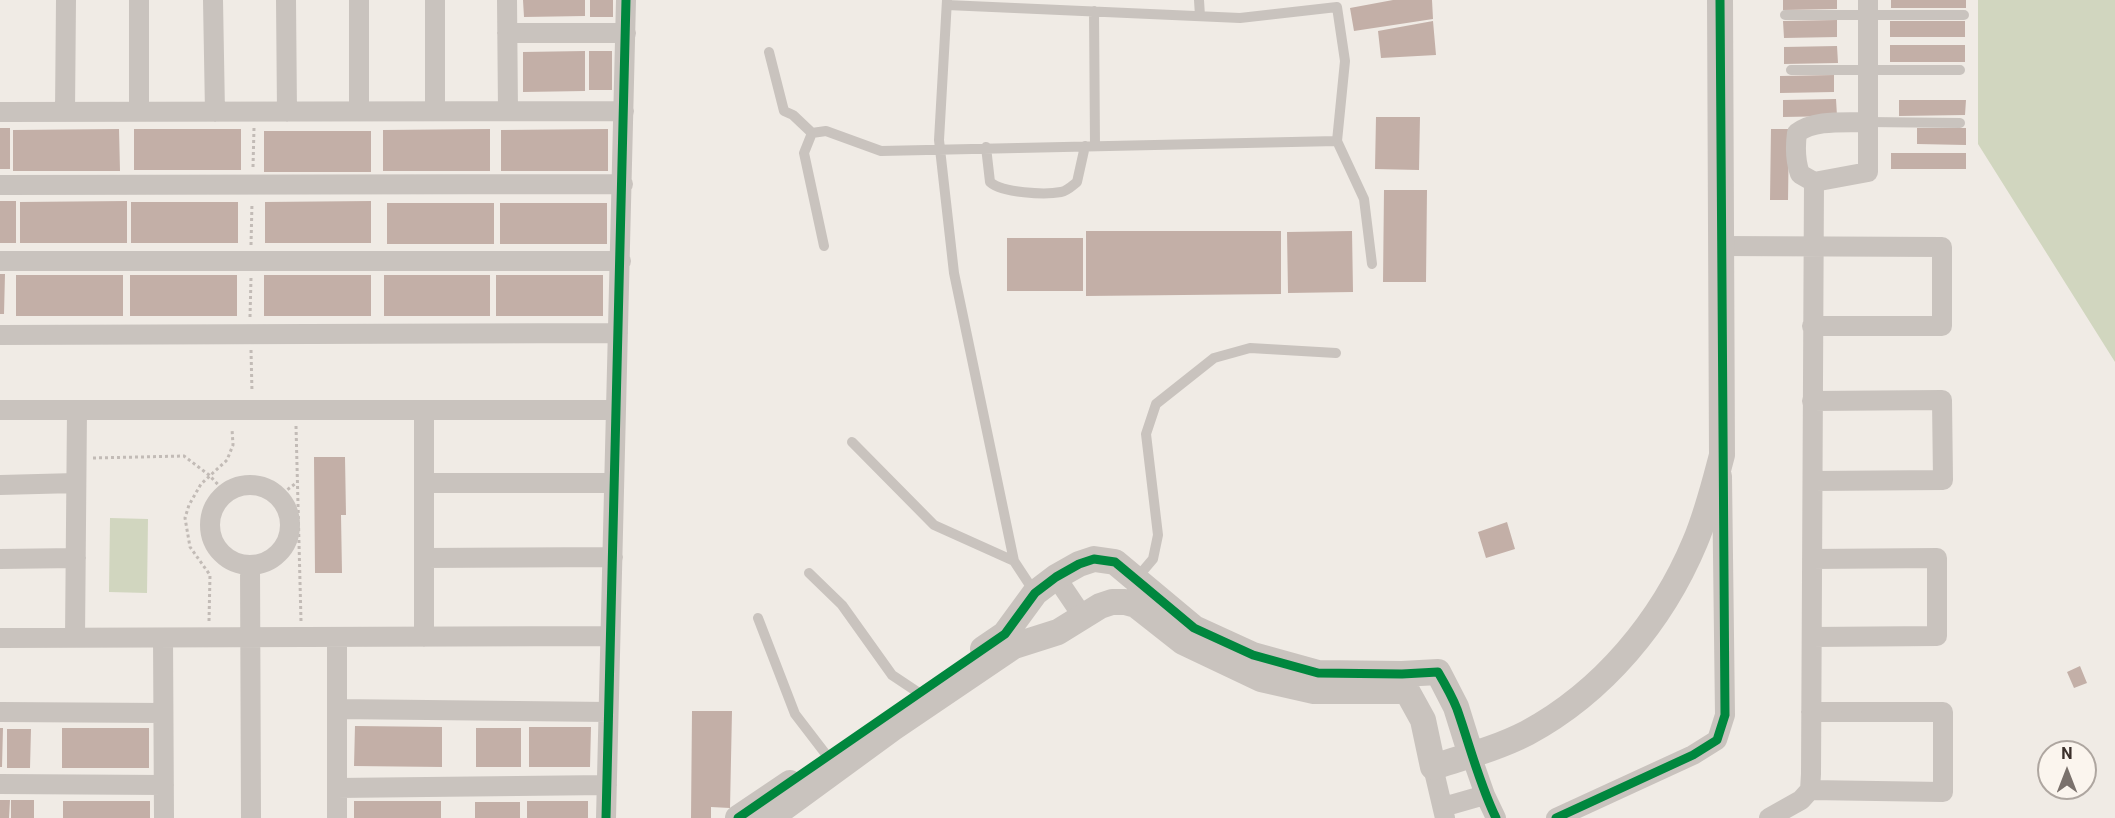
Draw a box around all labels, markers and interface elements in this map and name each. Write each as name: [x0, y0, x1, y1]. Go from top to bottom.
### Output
north arrow: [2037, 740, 2097, 800]
text: N: [2061, 744, 2073, 763]

